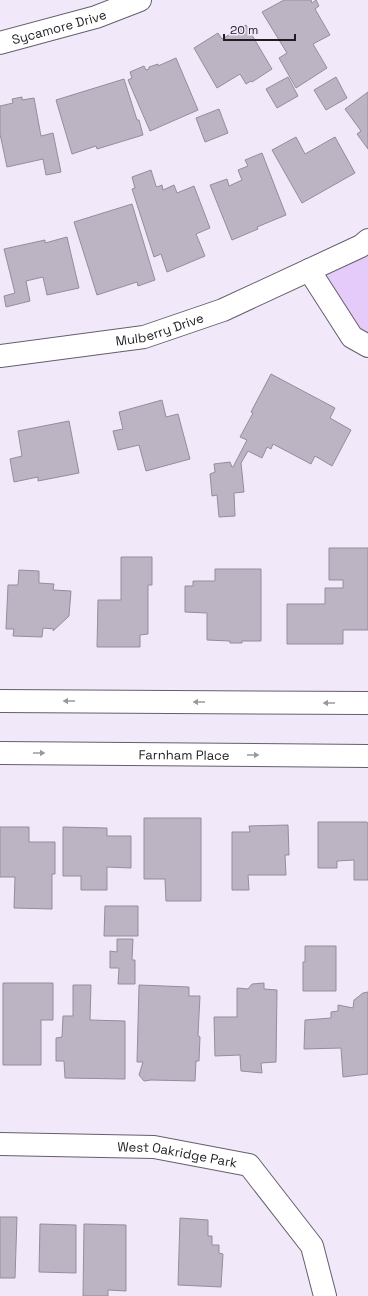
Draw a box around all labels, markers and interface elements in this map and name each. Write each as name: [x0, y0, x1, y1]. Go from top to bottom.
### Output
street label: Sycamore Drive: [10, 5, 109, 48]
scale bar: [224, 16, 295, 42]
text: 20 m: [230, 22, 258, 38]
street label: Mulberry Drive: [114, 309, 206, 349]
one-way arrow: [62, 698, 75, 704]
one-way arrow: [192, 699, 205, 705]
one-way arrow: [322, 700, 335, 706]
street label: Farnham Place: [138, 746, 230, 763]
one-way arrow: [33, 750, 45, 757]
one-way arrow: [247, 752, 260, 758]
street label: West Oakridge Park: [117, 1138, 239, 1171]

